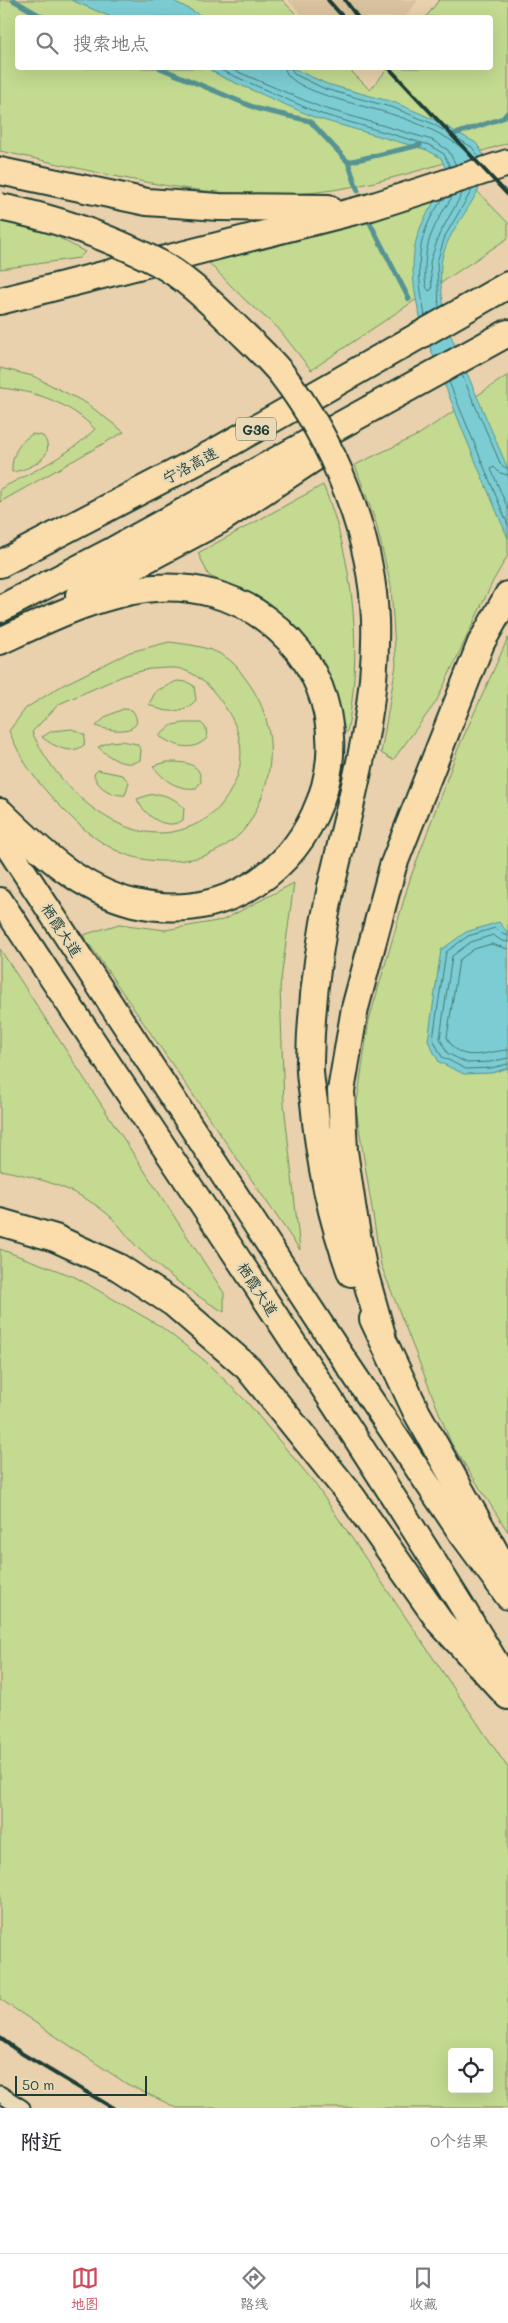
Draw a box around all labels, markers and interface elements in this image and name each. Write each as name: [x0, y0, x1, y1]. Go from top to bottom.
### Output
search box: [15, 15, 493, 70]
icon: search: [33, 29, 61, 57]
text: 搜索地点: [73, 30, 149, 55]
road number: G36: [236, 418, 276, 440]
street label: 宁洛高速: [159, 442, 221, 488]
street label: 栖霞大道: [37, 899, 87, 961]
street label: 栖霞大道: [233, 1258, 283, 1320]
map controls: [448, 2048, 493, 2093]
button: locate: [448, 2048, 493, 2093]
scale bar: [15, 2073, 148, 2096]
text: 50 m: [22, 2075, 54, 2094]
text: 附近: [20, 2127, 62, 2154]
text: 0个结果: [430, 2130, 488, 2151]
tab: 地图: [71, 2264, 99, 2313]
tab: 路线: [240, 2264, 268, 2313]
tab: 收藏: [409, 2264, 437, 2313]

